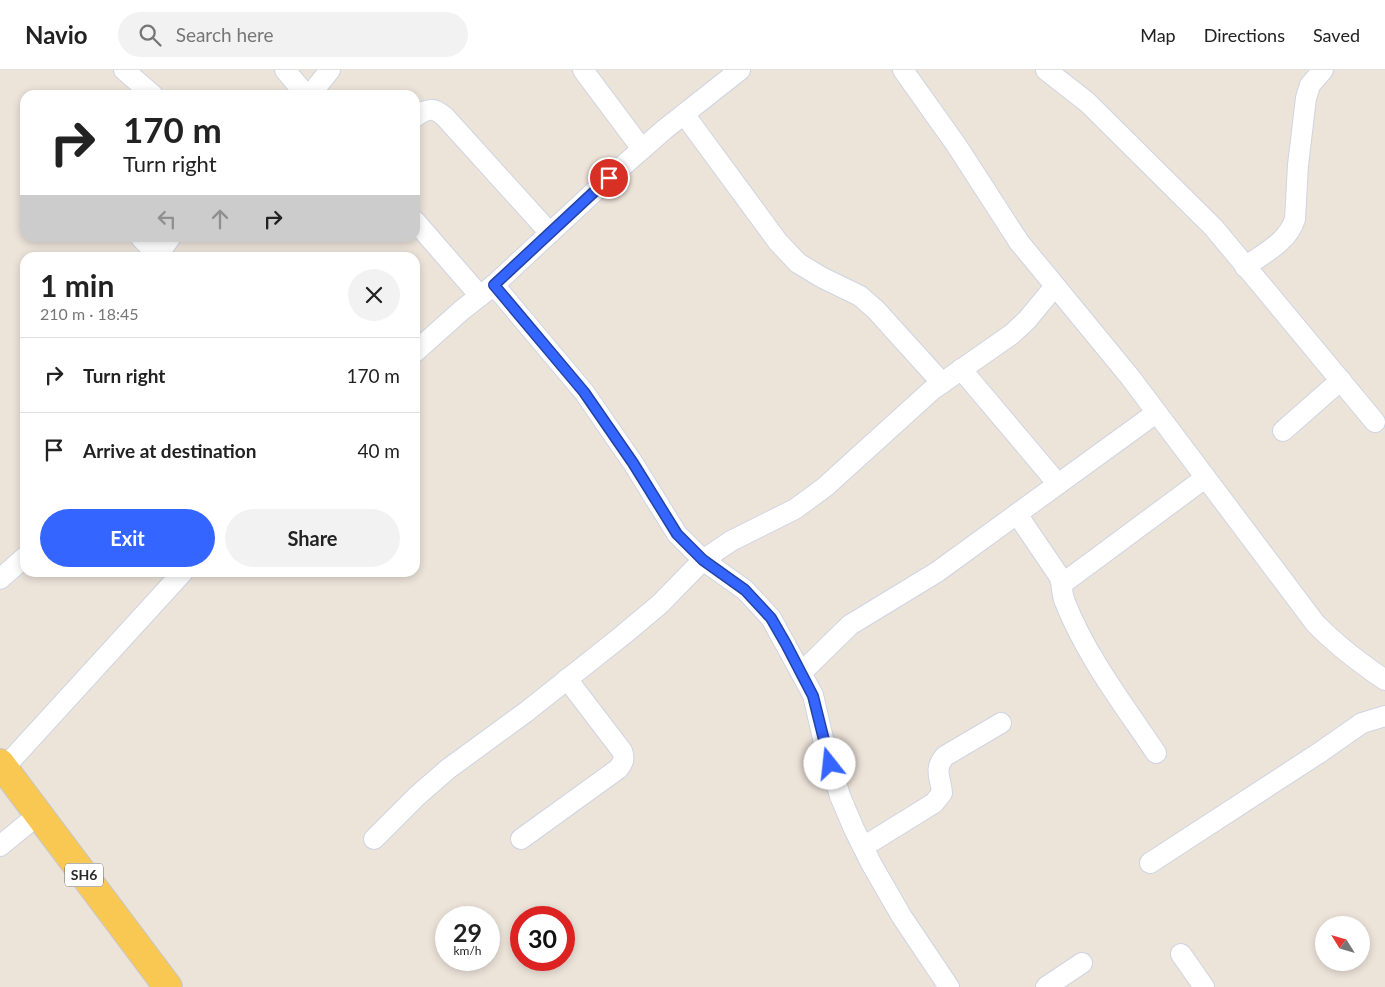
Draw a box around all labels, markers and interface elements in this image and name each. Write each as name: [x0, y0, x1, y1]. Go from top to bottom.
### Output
search box: [118, 12, 468, 57]
text: Navio: [25, 20, 88, 49]
icon: search: [136, 21, 164, 49]
text: Search here: [176, 23, 274, 46]
text: Map: [1140, 24, 1176, 46]
text: Directions: [1204, 24, 1285, 46]
text: Saved: [1313, 24, 1360, 46]
text: 170 m: [123, 108, 222, 150]
icon: right: [40, 110, 105, 175]
text: Turn right: [123, 150, 217, 177]
pin: [588, 157, 630, 199]
icon: arrive: [595, 164, 623, 192]
icon: left: [153, 205, 181, 233]
icon: ahead: [206, 205, 234, 233]
icon: right: [259, 205, 287, 233]
text: 1 min: [40, 267, 114, 303]
button: close: [348, 269, 400, 321]
text: 210 m · 18:45: [40, 304, 139, 323]
icon: right: [40, 361, 68, 389]
text: Turn right: [83, 364, 165, 387]
text: 170 m: [346, 364, 400, 387]
icon: arrive: [40, 436, 68, 464]
text: Arrive at destination: [83, 439, 256, 462]
text: 40 m: [357, 439, 400, 462]
button: Exit: [40, 509, 215, 567]
button: Share: [225, 509, 400, 567]
position arrow: [803, 737, 855, 789]
road number: SH6: [65, 864, 103, 886]
speed limit sign: 30: [510, 906, 575, 971]
north arrow: [1315, 916, 1370, 971]
map controls: [1315, 916, 1370, 971]
text: 29: [453, 917, 482, 947]
text: km/h: [453, 943, 482, 958]

